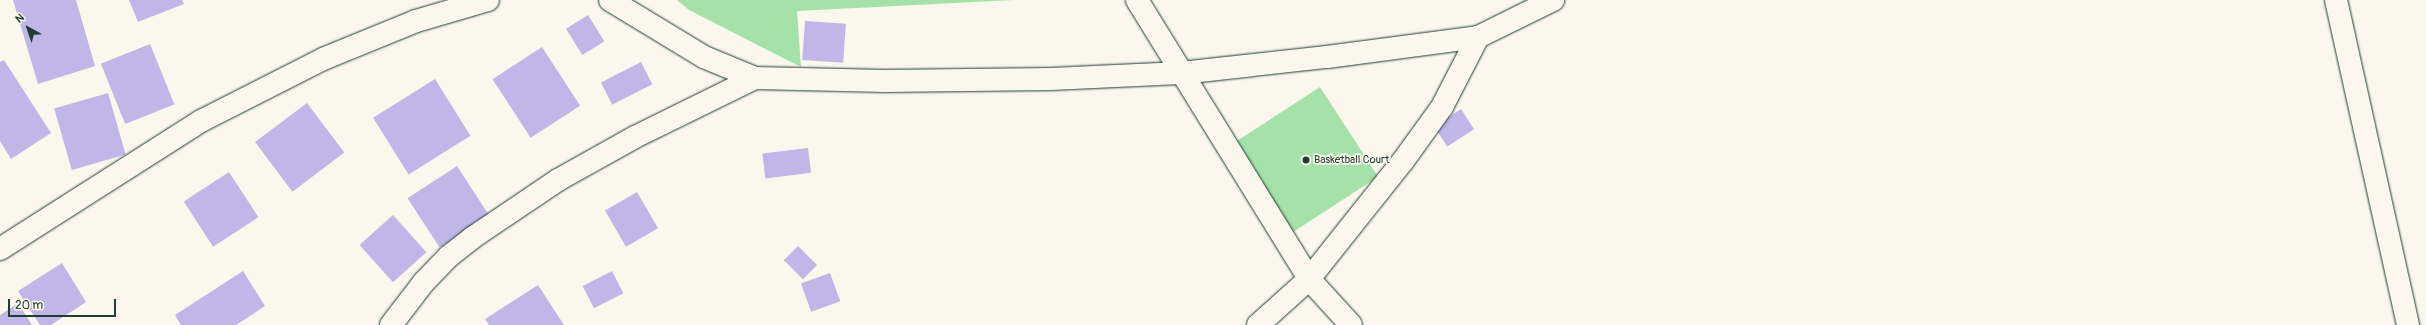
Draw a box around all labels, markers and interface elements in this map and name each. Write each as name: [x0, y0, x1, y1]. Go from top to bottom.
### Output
north arrow: [8, 8, 48, 48]
text: N: [13, 11, 27, 26]
place label: Basketball Court: [1314, 153, 1389, 167]
marker: Basketball Court: [1301, 155, 1311, 165]
scale bar: [10, 291, 118, 317]
text: 20 m: [15, 298, 43, 313]

